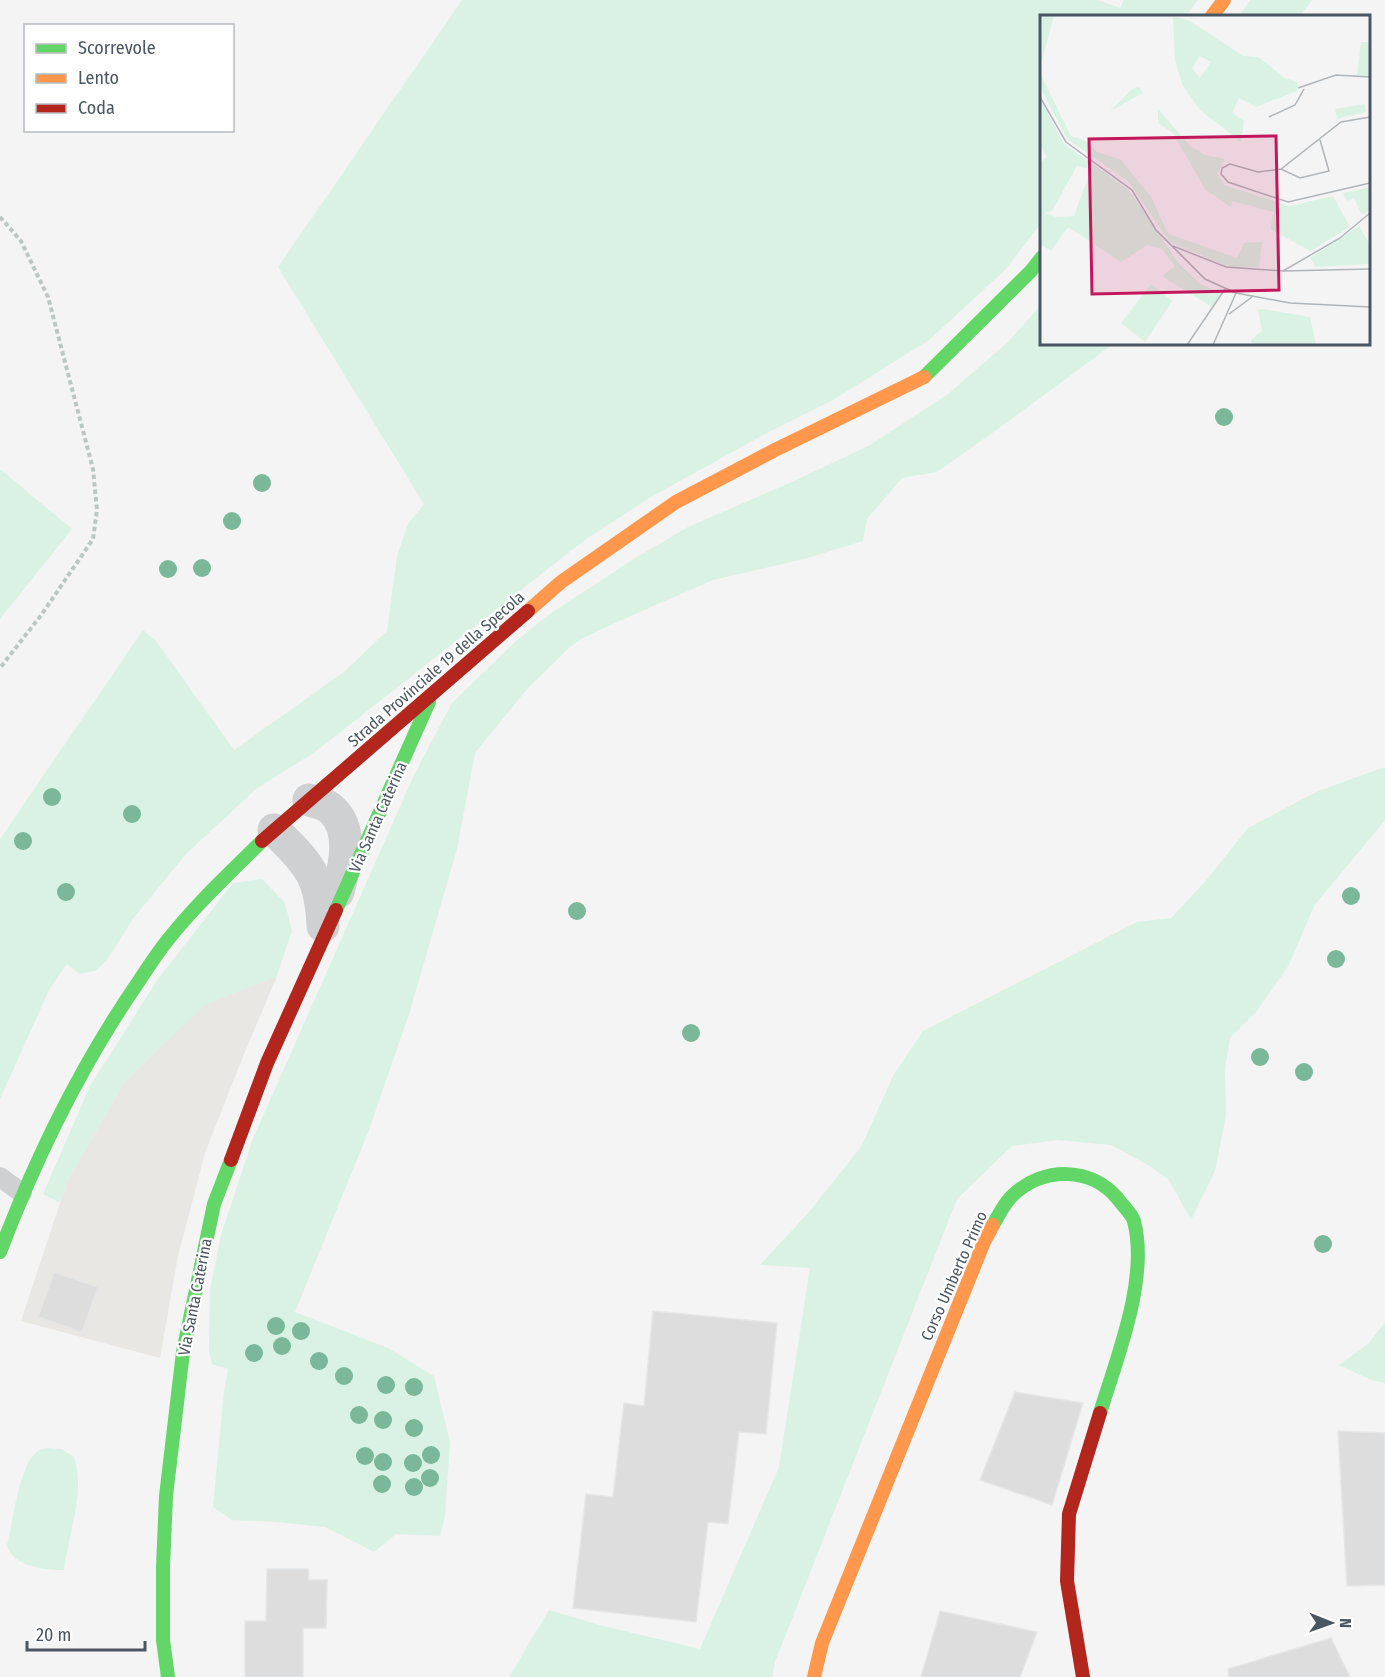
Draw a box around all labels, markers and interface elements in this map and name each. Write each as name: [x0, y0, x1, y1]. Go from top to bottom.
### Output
inset map: [1040, 15, 1370, 345]
legend: [24, 24, 234, 132]
text: Scorrevole: [78, 37, 156, 59]
text: Lento: [78, 67, 119, 89]
text: Coda: [78, 97, 115, 119]
street label: Strada Provinciale 19 della Specola: [344, 587, 528, 751]
street label: Via Santa Caterina: [345, 758, 411, 875]
street label: Corso Umberto Primo: [917, 1208, 991, 1344]
street label: Via Santa Caterina: [174, 1236, 216, 1357]
north arrow: [1301, 1593, 1361, 1653]
scale bar: [27, 1614, 146, 1652]
text: N: [1336, 1618, 1355, 1628]
text: 20 m: [36, 1624, 71, 1646]

